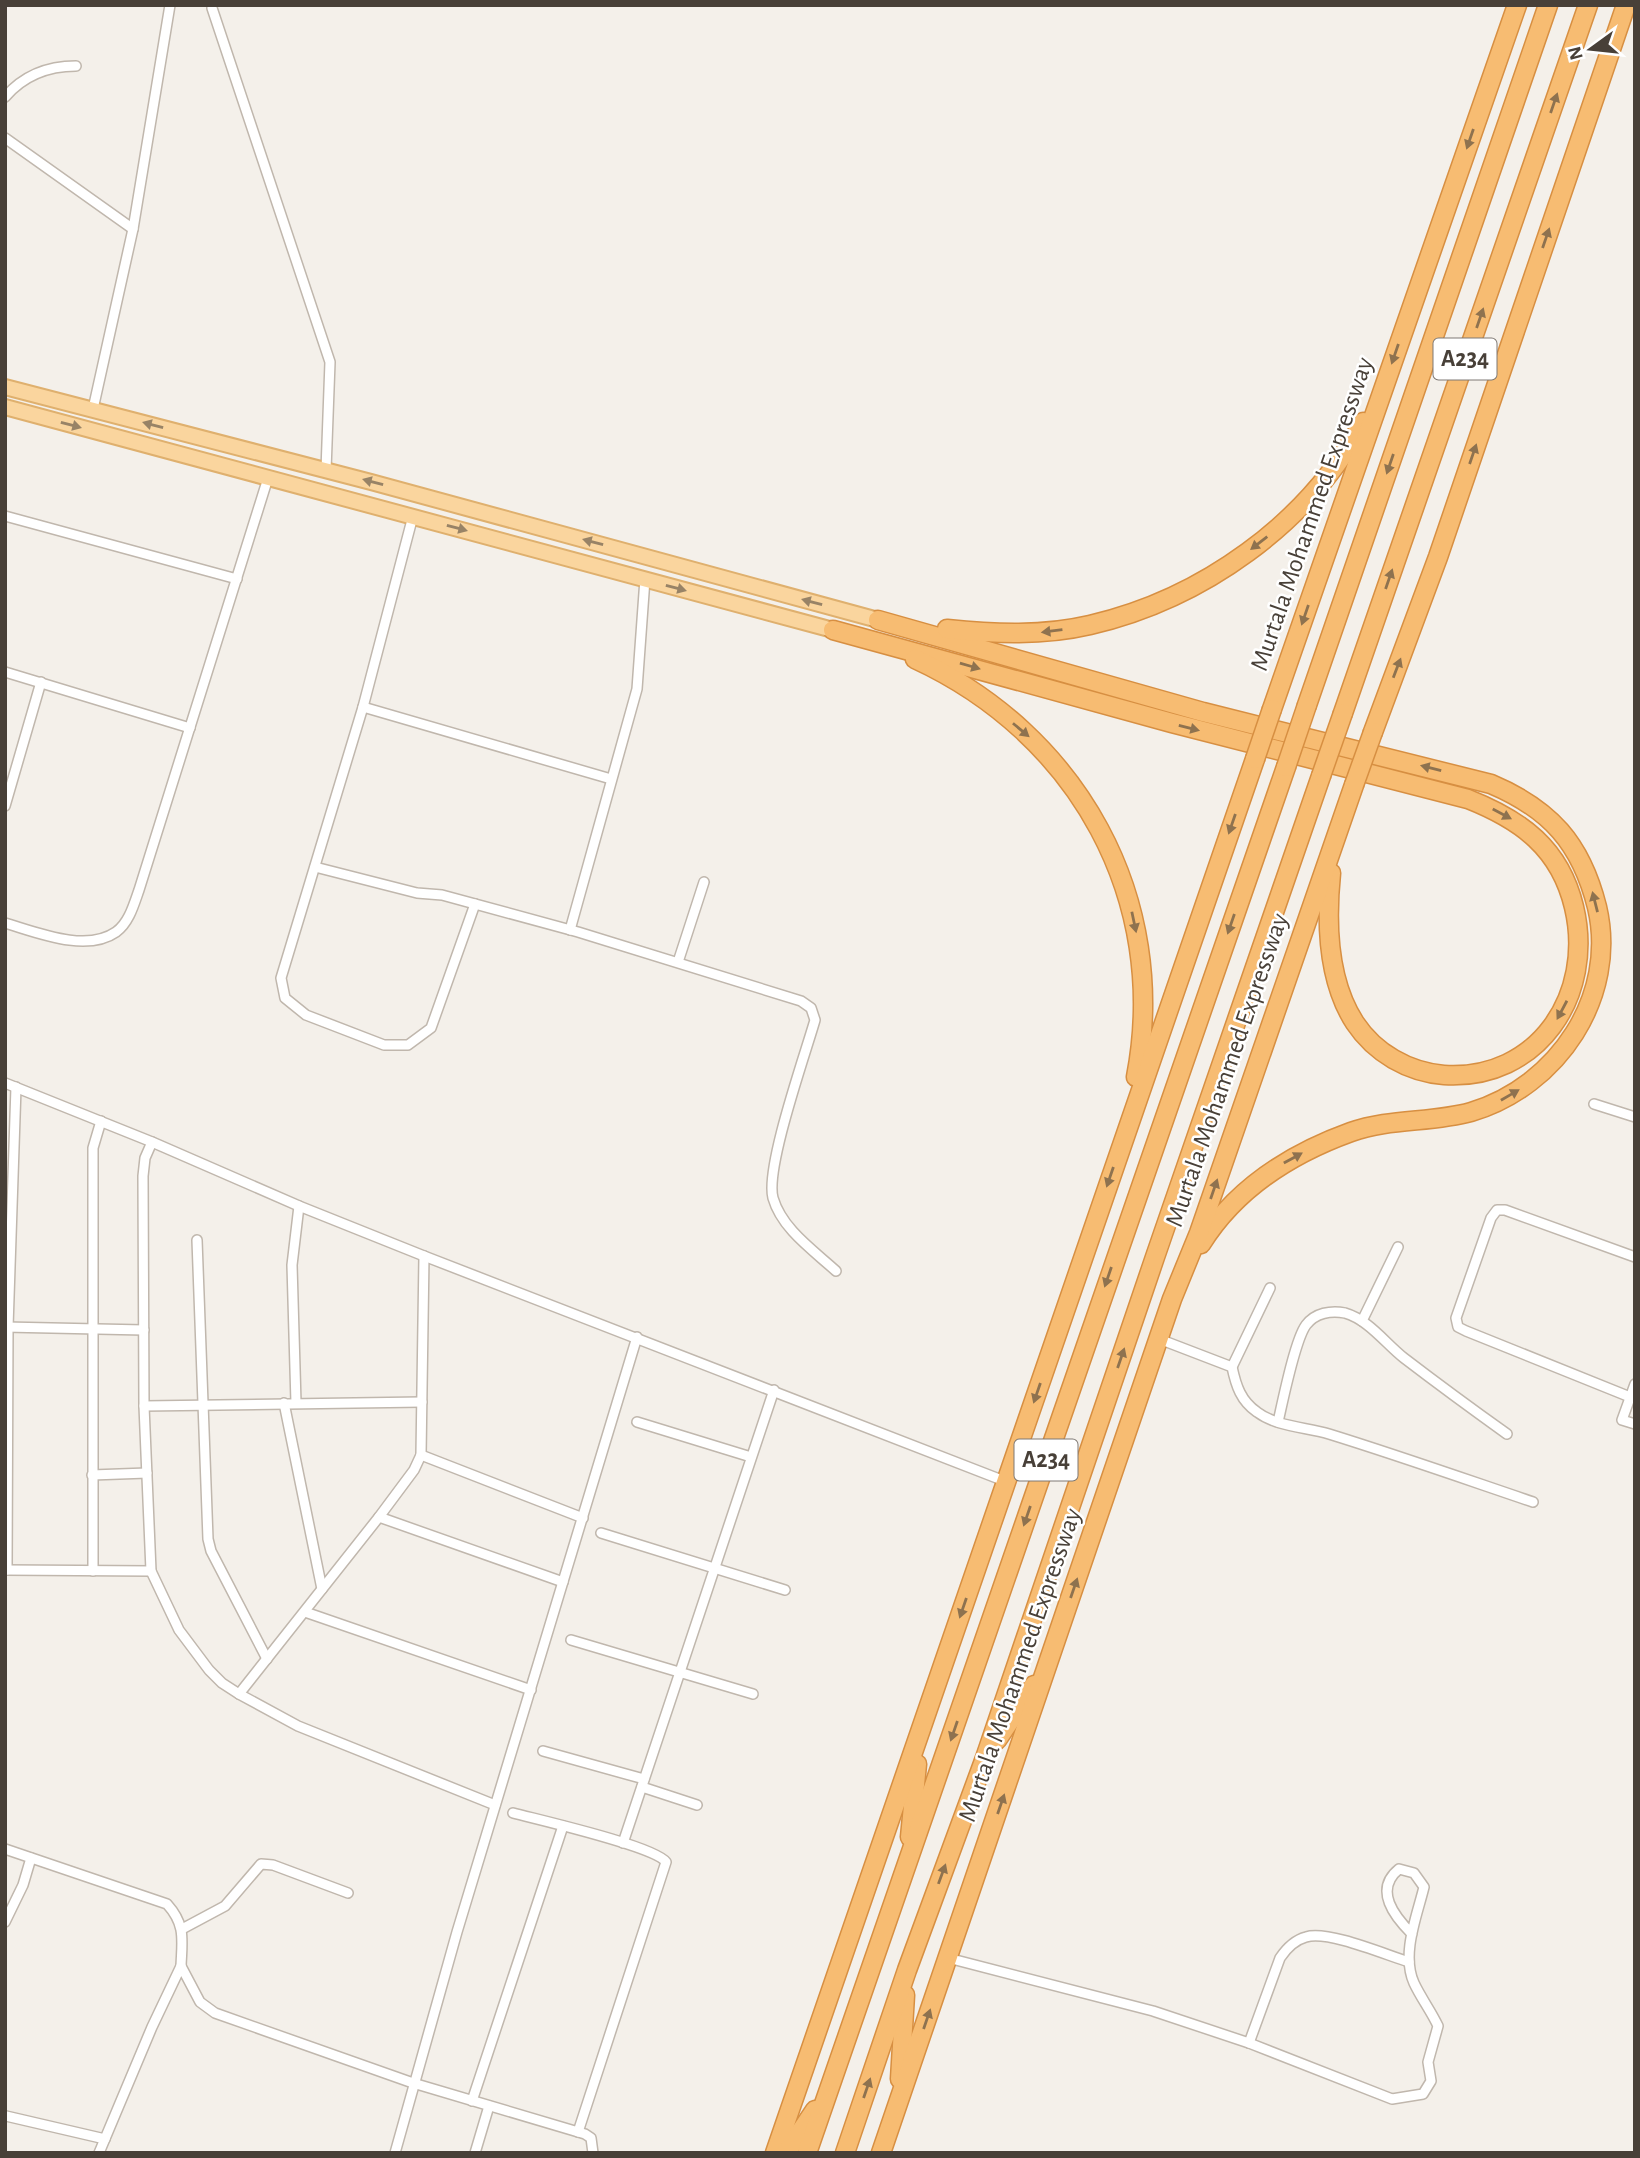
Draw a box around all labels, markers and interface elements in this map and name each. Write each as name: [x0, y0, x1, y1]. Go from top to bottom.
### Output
north arrow: [1556, 14, 1626, 84]
text: N: [1565, 44, 1587, 62]
one-way arrow: [1549, 92, 1560, 113]
one-way arrow: [1464, 129, 1475, 150]
one-way arrow: [1541, 228, 1552, 249]
one-way arrow: [1475, 307, 1486, 328]
road number: A234: [1434, 338, 1496, 380]
one-way arrow: [1389, 343, 1400, 364]
street label: Murtala Mohammed Expressway: [1246, 354, 1378, 674]
one-way arrow: [142, 419, 164, 430]
one-way arrow: [60, 420, 82, 431]
one-way arrow: [1468, 443, 1479, 464]
one-way arrow: [1384, 453, 1395, 474]
one-way arrow: [362, 476, 384, 487]
one-way arrow: [446, 523, 468, 534]
one-way arrow: [581, 536, 603, 547]
one-way arrow: [1250, 536, 1268, 550]
one-way arrow: [1384, 569, 1395, 590]
one-way arrow: [666, 583, 687, 593]
one-way arrow: [801, 596, 822, 606]
one-way arrow: [1299, 605, 1310, 626]
one-way arrow: [1041, 625, 1063, 636]
one-way arrow: [1391, 657, 1402, 678]
one-way arrow: [959, 662, 980, 672]
one-way arrow: [1012, 722, 1030, 737]
one-way arrow: [1178, 723, 1200, 734]
one-way arrow: [1420, 762, 1442, 773]
one-way arrow: [1492, 808, 1512, 819]
one-way arrow: [1227, 813, 1238, 834]
one-way arrow: [1589, 891, 1600, 913]
street label: Murtala Mohammed Expressway: [1161, 910, 1293, 1230]
one-way arrow: [1129, 911, 1140, 933]
one-way arrow: [1225, 913, 1236, 934]
one-way arrow: [1556, 1000, 1568, 1020]
one-way arrow: [1500, 1089, 1519, 1101]
one-way arrow: [1284, 1152, 1304, 1164]
one-way arrow: [1104, 1167, 1114, 1188]
one-way arrow: [1209, 1178, 1220, 1199]
one-way arrow: [1102, 1267, 1113, 1288]
one-way arrow: [1116, 1347, 1126, 1368]
one-way arrow: [1031, 1382, 1042, 1403]
road number: A234: [1014, 1440, 1078, 1480]
street label: Murtala Mohammed Expressway: [954, 1505, 1086, 1825]
one-way arrow: [1021, 1506, 1032, 1527]
one-way arrow: [1069, 1578, 1080, 1599]
one-way arrow: [958, 1598, 968, 1619]
one-way arrow: [948, 1721, 959, 1742]
one-way arrow: [996, 1793, 1007, 1814]
one-way arrow: [937, 1863, 948, 1884]
one-way arrow: [922, 2008, 933, 2029]
one-way arrow: [862, 2078, 873, 2099]

